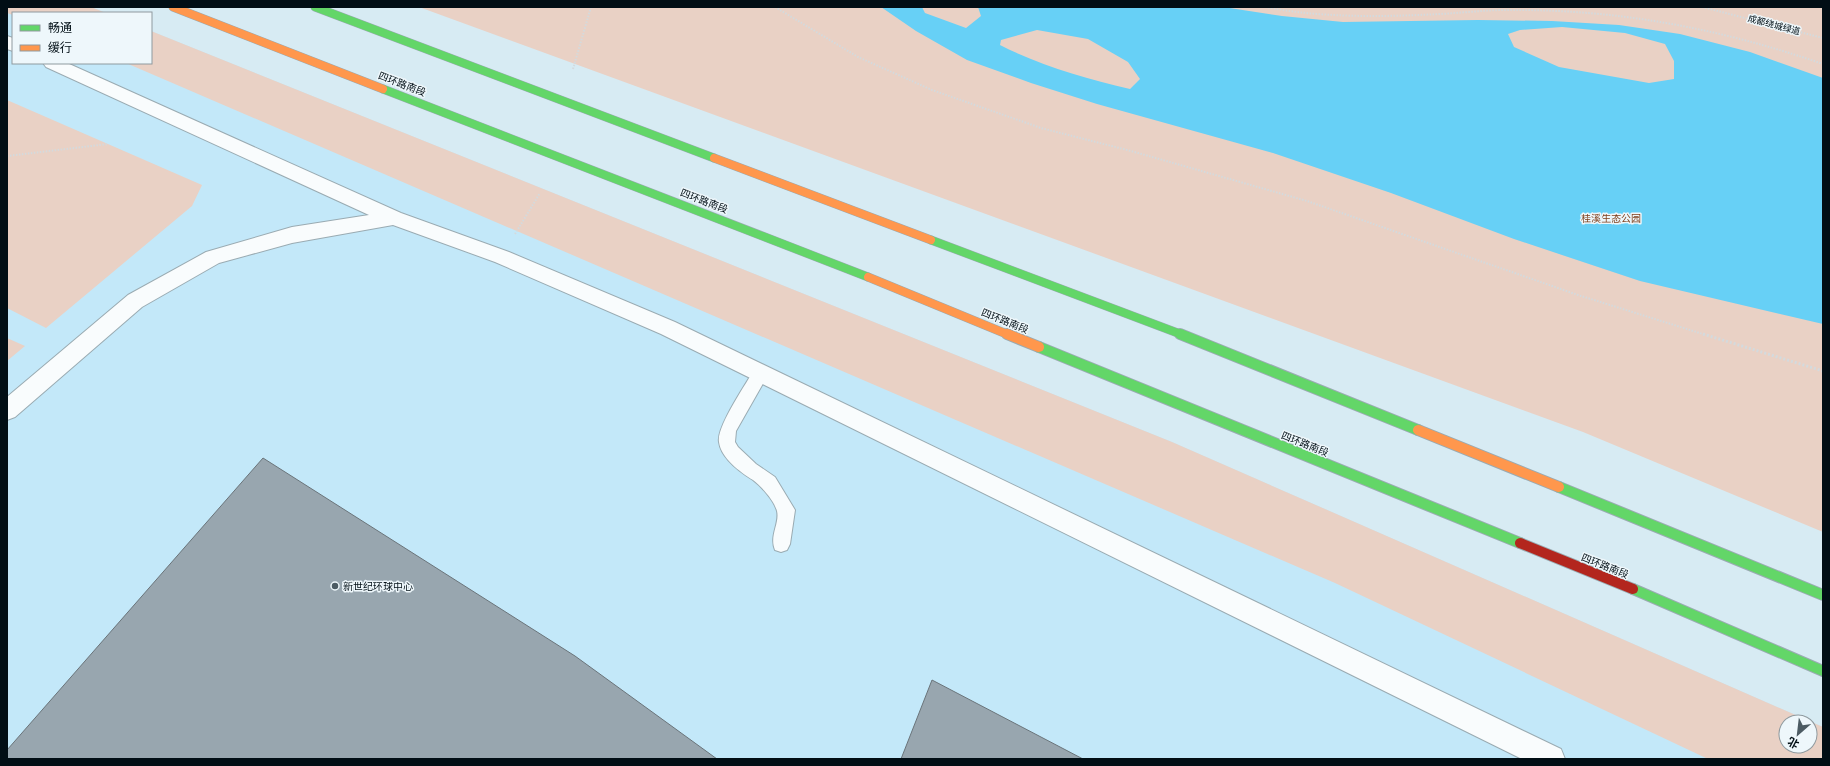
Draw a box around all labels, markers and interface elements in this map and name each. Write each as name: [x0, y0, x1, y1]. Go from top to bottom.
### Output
legend: [12, 12, 152, 64]
street label: 成都绕城绿道: [1746, 12, 1802, 38]
text: 畅通: [48, 20, 72, 36]
text: 缓行: [48, 40, 72, 56]
street label: 四环路南段: [376, 69, 428, 99]
street label: 四环路南段: [678, 186, 730, 216]
park label: 桂溪生态公园: [1581, 212, 1641, 225]
street label: 四环路南段: [979, 306, 1031, 336]
street label: 四环路南段: [1279, 429, 1331, 459]
street label: 四环路南段: [1579, 551, 1631, 581]
place label: 新世纪环球中心: [343, 580, 413, 593]
marker: 新世纪环球中心: [330, 581, 340, 591]
north arrow: [1778, 714, 1818, 754]
text: 北: [1785, 734, 1801, 752]

